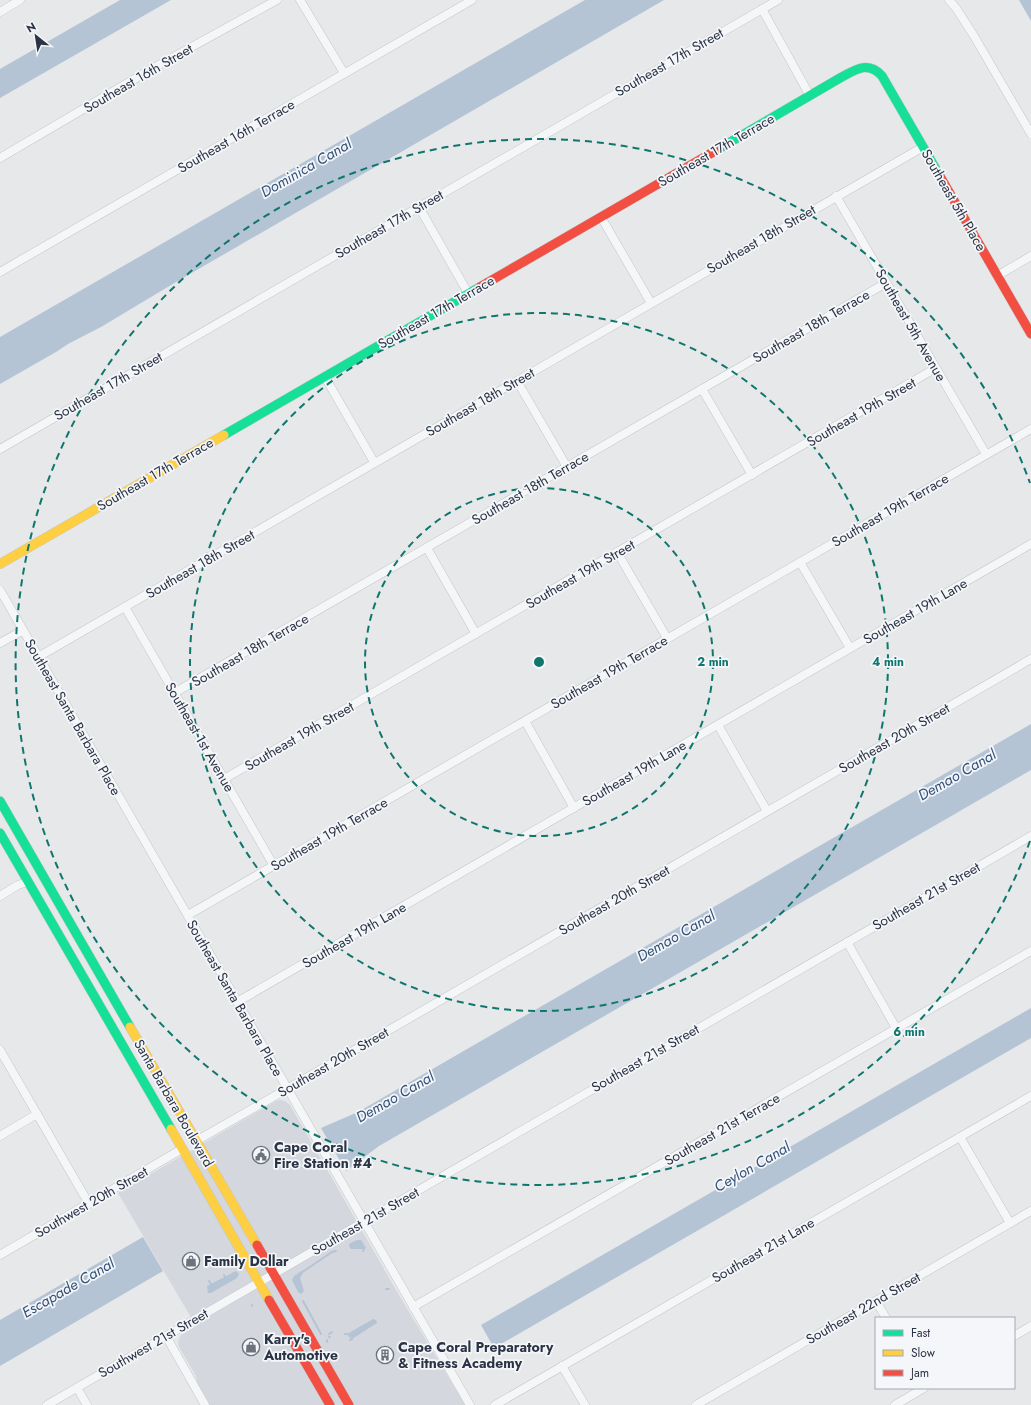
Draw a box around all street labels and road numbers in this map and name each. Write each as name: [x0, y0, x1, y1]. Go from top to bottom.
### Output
street label: Southeast 17th Street: [611, 22, 728, 101]
street label: Southeast 16th Street: [80, 38, 197, 117]
street label: Southeast 16th Terrace: [174, 94, 298, 178]
street label: Southeast 17th Terrace: [654, 108, 778, 192]
street label: Southeast 5th Place: [917, 145, 991, 255]
street label: Southeast 17th Street: [331, 184, 448, 263]
street label: Southeast 18th Street: [703, 199, 820, 278]
street label: Southeast 5th Avenue: [871, 265, 951, 385]
street label: Southeast 17th Terrace: [374, 270, 498, 354]
street label: Southeast 18th Terrace: [749, 284, 873, 368]
street label: Southeast 17th Street: [50, 346, 167, 425]
street label: Southeast 18th Street: [422, 362, 539, 441]
street label: Southeast 19th Street: [803, 372, 920, 451]
street label: Southeast 17th Terrace: [93, 432, 217, 516]
street label: Southeast 18th Terrace: [468, 446, 592, 530]
street label: Southeast 19th Terrace: [828, 468, 952, 552]
street label: Southeast 18th Street: [142, 524, 259, 603]
street label: Southeast 19th Street: [522, 534, 639, 613]
street label: Southeast 19th Lane: [859, 573, 971, 649]
street label: Southeast 18th Terrace: [188, 608, 312, 692]
street label: Southeast 19th Terrace: [547, 630, 671, 714]
street label: Southeast Santa Barbara Place: [20, 635, 126, 799]
street label: Southeast 1st Avenue: [160, 678, 240, 796]
street label: Southeast 19th Street: [241, 696, 358, 775]
street label: Southeast 20th Street: [835, 698, 954, 778]
street label: Southeast 19th Lane: [578, 735, 690, 811]
street label: Southeast 19th Terrace: [267, 792, 391, 876]
street label: Southeast 21st Street: [868, 857, 984, 935]
street label: Southeast 20th Street: [555, 860, 674, 940]
street label: Southeast 19th Lane: [298, 897, 410, 973]
street label: Southeast Santa Barbara Place: [182, 916, 288, 1080]
street label: Southeast 21st Street: [587, 1019, 703, 1097]
street label: Southeast 20th Street: [274, 1022, 393, 1102]
street label: Santa Barbara Boulevard: [129, 1035, 219, 1171]
street label: Southeast 21st Terrace: [660, 1088, 784, 1170]
street label: Southwest 20th Street: [31, 1161, 152, 1243]
street label: Southeast 21st Street: [307, 1182, 423, 1260]
street label: Southeast 21st Lane: [708, 1212, 818, 1288]
street label: Southeast 22nd Street: [802, 1267, 925, 1349]
street label: Southwest 21st Street: [94, 1303, 212, 1383]

